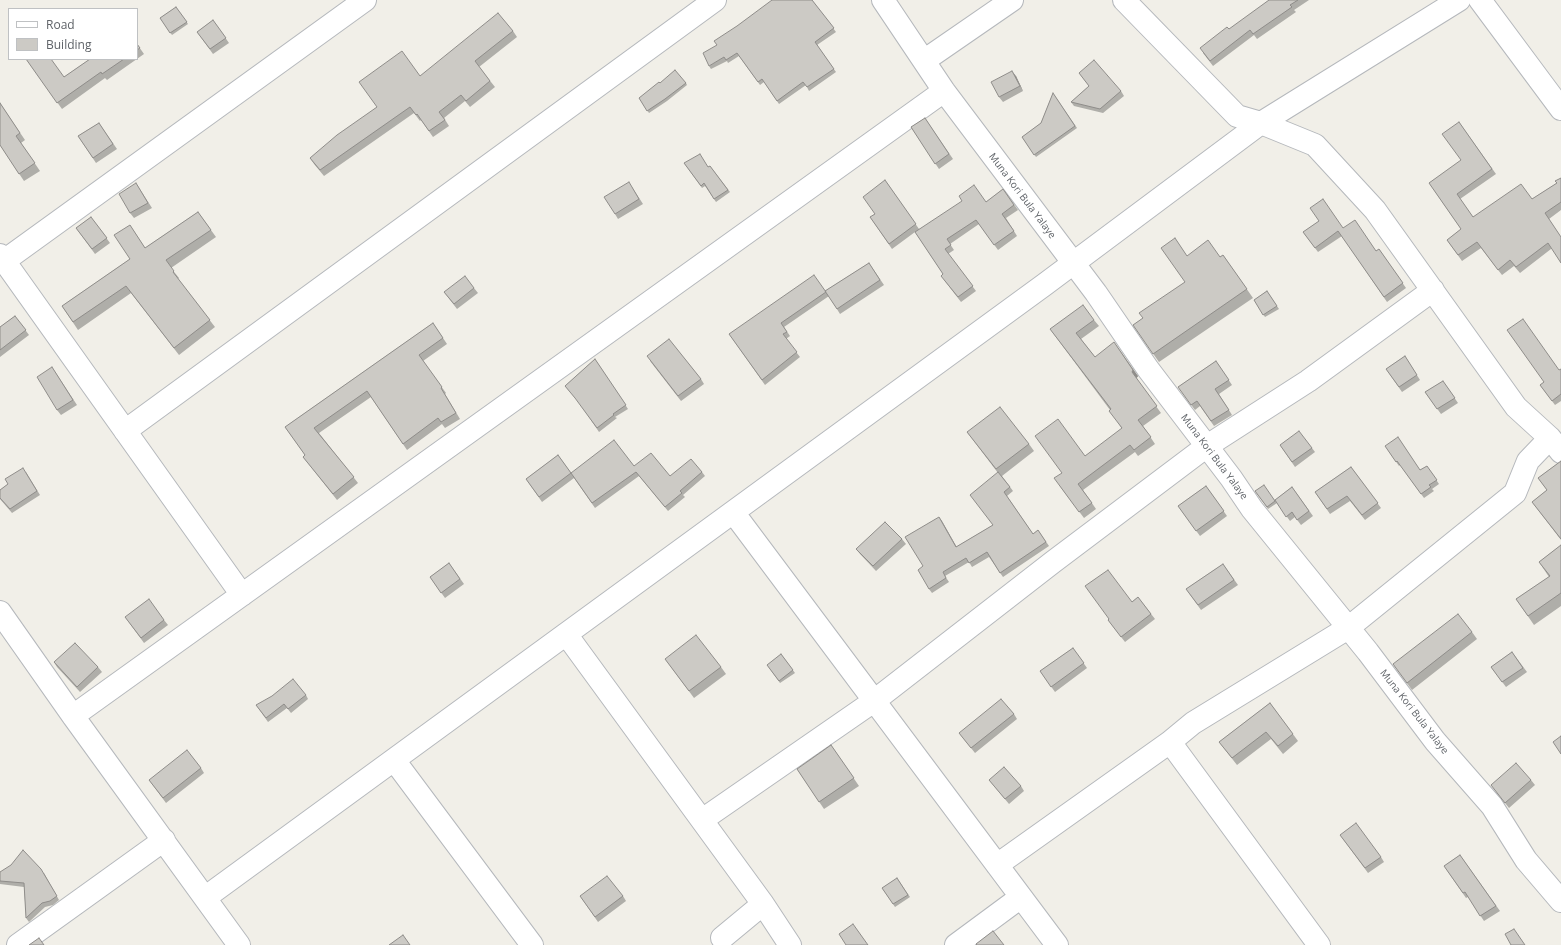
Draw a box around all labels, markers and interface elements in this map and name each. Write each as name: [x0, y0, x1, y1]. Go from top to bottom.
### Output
legend: [8, 8, 138, 60]
text: Road: [46, 16, 75, 33]
text: Building: [46, 36, 91, 53]
street label: Muna Kori Bula Yalaye: [986, 151, 1058, 241]
street label: Muna Kori Bula Yalaye: [1178, 412, 1250, 502]
street label: Muna Kori Bula Yalaye: [1377, 667, 1451, 757]

